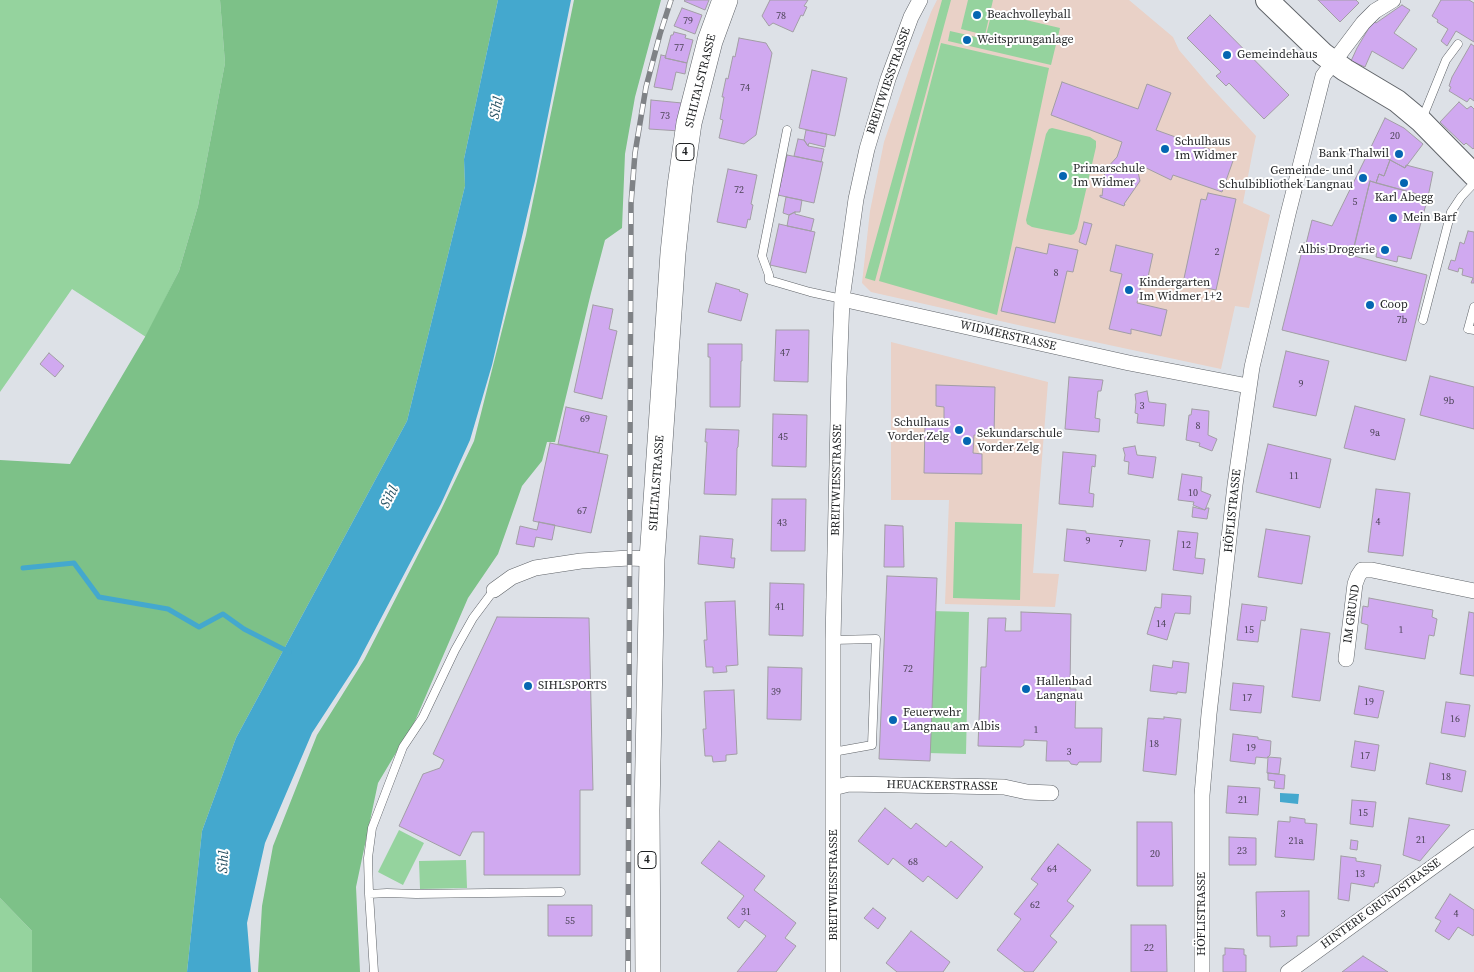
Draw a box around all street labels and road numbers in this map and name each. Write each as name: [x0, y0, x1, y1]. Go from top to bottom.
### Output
street label: BREITWIESSTRASSE: [864, 26, 914, 136]
street label: SIHLTALSTRASSE: [682, 33, 720, 129]
road number: 4: [676, 144, 694, 160]
street label: WIDMERSTRASSE: [958, 318, 1058, 354]
street label: BREITWIESSTRASSE: [829, 424, 845, 536]
street label: SIHLTALSTRASSE: [646, 435, 668, 531]
street label: HÖFLISTRASSE: [1221, 468, 1245, 554]
street label: IM GRUND: [1341, 584, 1363, 644]
street label: HEUACKERSTRASSE: [886, 778, 998, 794]
street label: BREITWIESSTRASSE: [827, 829, 841, 941]
road number: 4: [638, 852, 656, 868]
street label: HINTERE GRUNDSTRASSE: [1318, 856, 1444, 952]
street label: HÖFLISTRASSE: [1195, 872, 1209, 956]

